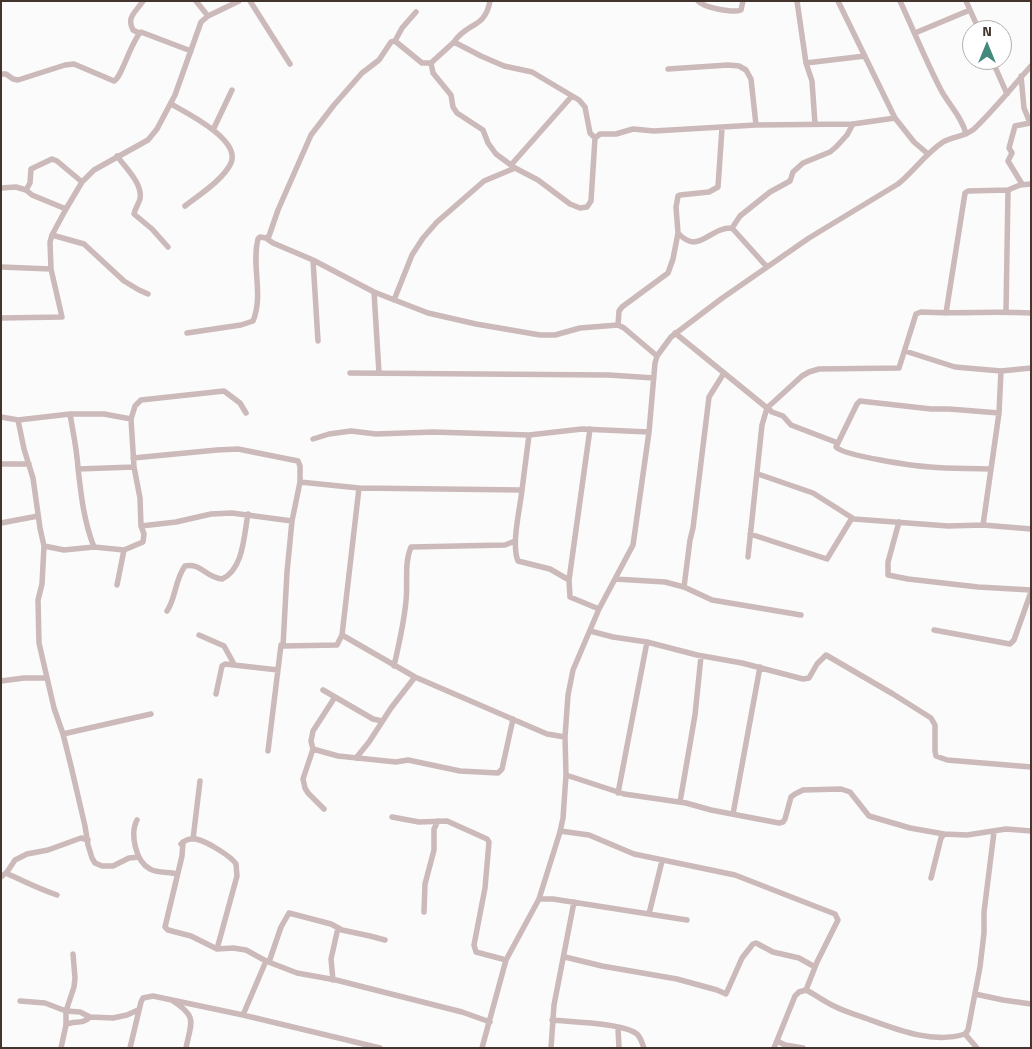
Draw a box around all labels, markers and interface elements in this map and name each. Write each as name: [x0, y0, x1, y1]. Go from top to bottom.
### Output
north arrow: [962, 20, 1012, 70]
text: N: [982, 20, 992, 41]

